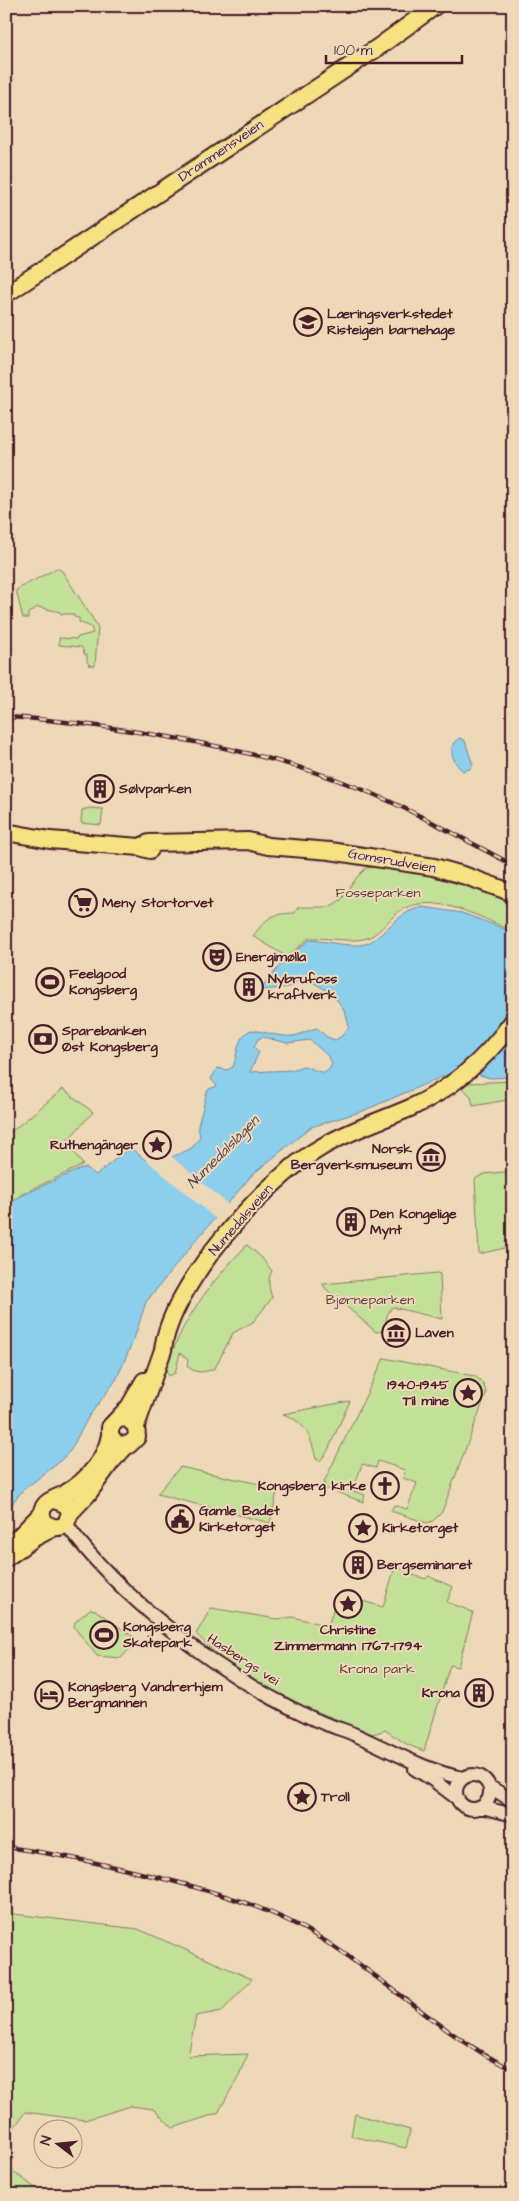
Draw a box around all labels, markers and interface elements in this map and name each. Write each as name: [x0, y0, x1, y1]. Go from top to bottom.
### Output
scale bar: [326, 32, 463, 64]
text: 100 m: [334, 40, 373, 61]
street label: Drammensveien: [174, 115, 268, 187]
place label: Læringsverkstedet Risteigen barnehage: [327, 304, 455, 341]
school or university icon: Læringsverkstedet Risteigen barnehage: [293, 307, 323, 337]
building icon: Sølvparken: [85, 774, 115, 804]
place label: Sølvparken: [118, 779, 191, 799]
street label: Gomsrudveien: [346, 843, 438, 879]
park label: Fosseparken: [335, 883, 421, 903]
supermarket icon: Meny Stortorvet: [68, 888, 98, 918]
place label: Meny Stortorvet: [102, 893, 214, 913]
theatre icon: Energimølla: [202, 942, 232, 972]
place label: Energimølla: [236, 947, 307, 968]
place label: Feelgood Kongsberg: [69, 964, 138, 1001]
sports icon: Feelgood Kongsberg: [35, 967, 65, 997]
place label: Nybrufoss kraftverk: [268, 969, 337, 1005]
building icon: Nybrufoss kraftverk: [234, 972, 264, 1002]
place label: Sparebanken Øst Kongsberg: [61, 1021, 158, 1058]
bank icon: Sparebanken Øst Kongsberg: [28, 1024, 58, 1054]
water label: Numedalslågen: [182, 1110, 266, 1194]
place icon: Ruthengänger: [142, 1130, 172, 1160]
place label: Ruthengänger: [50, 1135, 138, 1156]
place label: Norsk Bergverksmuseum: [291, 1139, 413, 1176]
museum icon: Norsk Bergverksmuseum: [416, 1142, 446, 1172]
street label: Numedalsveien: [204, 1180, 278, 1260]
place label: Den Kongelige Mynt: [370, 1204, 457, 1240]
building icon: Den Kongelige Mynt: [336, 1207, 366, 1237]
park label: Bjørneparken: [326, 1290, 414, 1310]
museum icon: Låven: [381, 1318, 411, 1348]
place label: Låven: [415, 1323, 454, 1343]
place label: 1940-1945 Til mine: [387, 1375, 450, 1411]
place icon: 1940-1945 Til mine: [453, 1378, 483, 1408]
church icon: Kongsberg kirke: [370, 1471, 400, 1501]
place label: Kongsberg kirke: [258, 1476, 366, 1497]
place label: Gamle Badet Kirketorget: [199, 1501, 280, 1538]
public building icon: Gamle Badet Kirketorget: [165, 1504, 195, 1534]
place icon: Kirketorget: [348, 1513, 378, 1543]
place label: Kirketorget: [382, 1518, 459, 1539]
building icon: Bergseminaret: [343, 1550, 373, 1580]
place label: Bergseminaret: [377, 1555, 473, 1576]
place icon: Christine Zimmermann 1767-1794: [333, 1589, 363, 1619]
place label: Kongsberg Skatepark: [122, 1617, 193, 1653]
sports icon: Kongsberg Skatepark: [89, 1620, 119, 1650]
place label: Christine Zimmermann 1767-1794: [274, 1620, 422, 1656]
street label: Hasbergs vei: [203, 1629, 283, 1691]
park label: Krona park: [339, 1659, 415, 1679]
place label: Kongsberg Vandrerhjem Bergmannen: [68, 1677, 224, 1714]
building icon: Krona: [464, 1678, 494, 1708]
hotel icon: Kongsberg Vandrerhjem Bergmannen: [34, 1680, 64, 1710]
place label: Krona: [422, 1683, 461, 1703]
place icon: Troll: [287, 1782, 317, 1812]
place label: Troll: [320, 1787, 351, 1807]
north arrow: [32, 2118, 82, 2168]
text: N: [36, 2134, 57, 2148]

